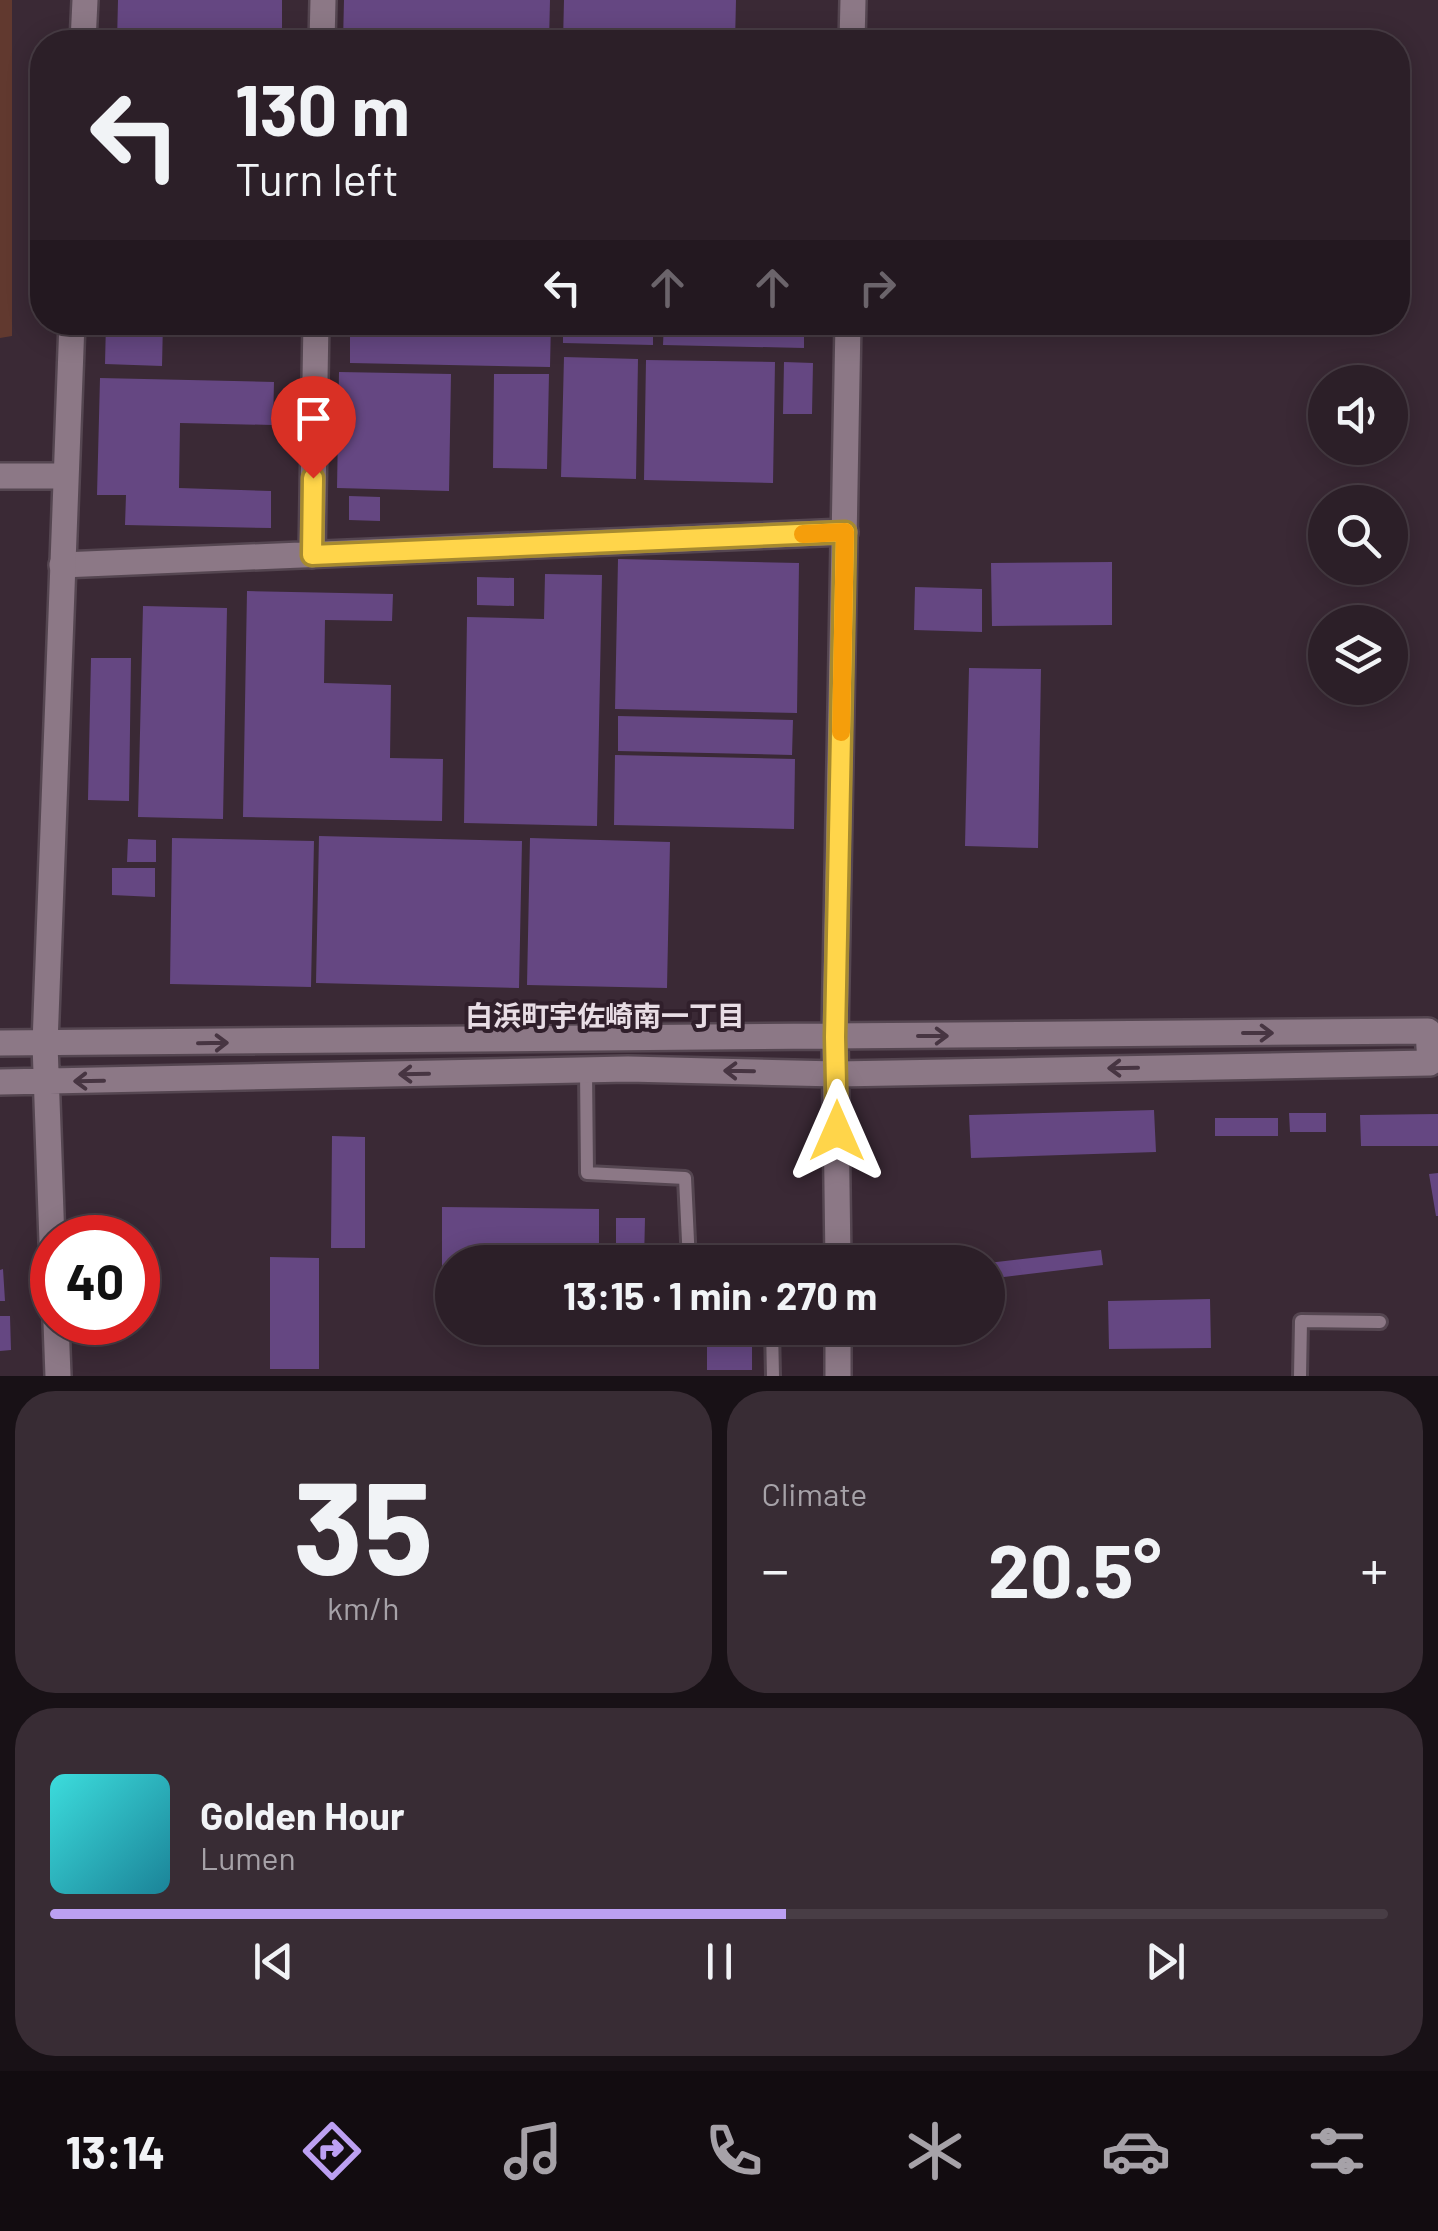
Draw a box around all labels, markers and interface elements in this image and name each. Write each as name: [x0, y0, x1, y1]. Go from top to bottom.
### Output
text: 130 m: [235, 66, 410, 150]
icon: left: [70, 70, 200, 200]
text: Turn left: [235, 151, 399, 205]
icon: left: [535, 260, 590, 315]
icon: ahead: [640, 260, 695, 315]
icon: ahead: [745, 260, 800, 315]
icon: right: [850, 260, 905, 315]
map controls: [1308, 365, 1408, 705]
button: sound: [1308, 365, 1408, 465]
pin: [271, 376, 356, 479]
icon: arrive: [286, 391, 341, 446]
button: search: [1308, 485, 1408, 585]
button: layers: [1308, 605, 1408, 705]
district label: 白浜町宇佐崎南一丁目: [465, 998, 745, 1032]
one-way arrow: [1240, 1024, 1273, 1042]
one-way arrow: [916, 1026, 948, 1045]
one-way arrow: [196, 1034, 228, 1052]
one-way arrow: [1108, 1059, 1140, 1078]
one-way arrow: [724, 1062, 756, 1081]
one-way arrow: [399, 1064, 431, 1083]
one-way arrow: [74, 1072, 106, 1090]
position arrow: [785, 1079, 889, 1183]
speed limit sign: 40: [30, 1215, 160, 1345]
text: 13:15 · 1 min · 270 m: [563, 1272, 877, 1318]
text: 35: [293, 1445, 433, 1601]
text: Climate: [762, 1474, 867, 1512]
text: 20.5°: [988, 1523, 1162, 1613]
text: −: [762, 1535, 789, 1601]
text: +: [1360, 1535, 1388, 1601]
text: km/h: [327, 1588, 399, 1626]
text: Golden Hour: [200, 1792, 405, 1838]
text: Lumen: [200, 1838, 296, 1876]
icon: previous: [246, 1934, 301, 1989]
icon: pause: [692, 1934, 747, 1989]
icon: next: [1138, 1934, 1193, 1989]
icon: directions: [297, 2116, 367, 2186]
icon: music: [498, 2116, 568, 2186]
icon: phone: [699, 2116, 769, 2186]
icon: climate: [900, 2116, 970, 2186]
icon: car: [1101, 2116, 1171, 2186]
icon: filters: [1302, 2116, 1372, 2186]
text: 13:14: [66, 2124, 165, 2178]

